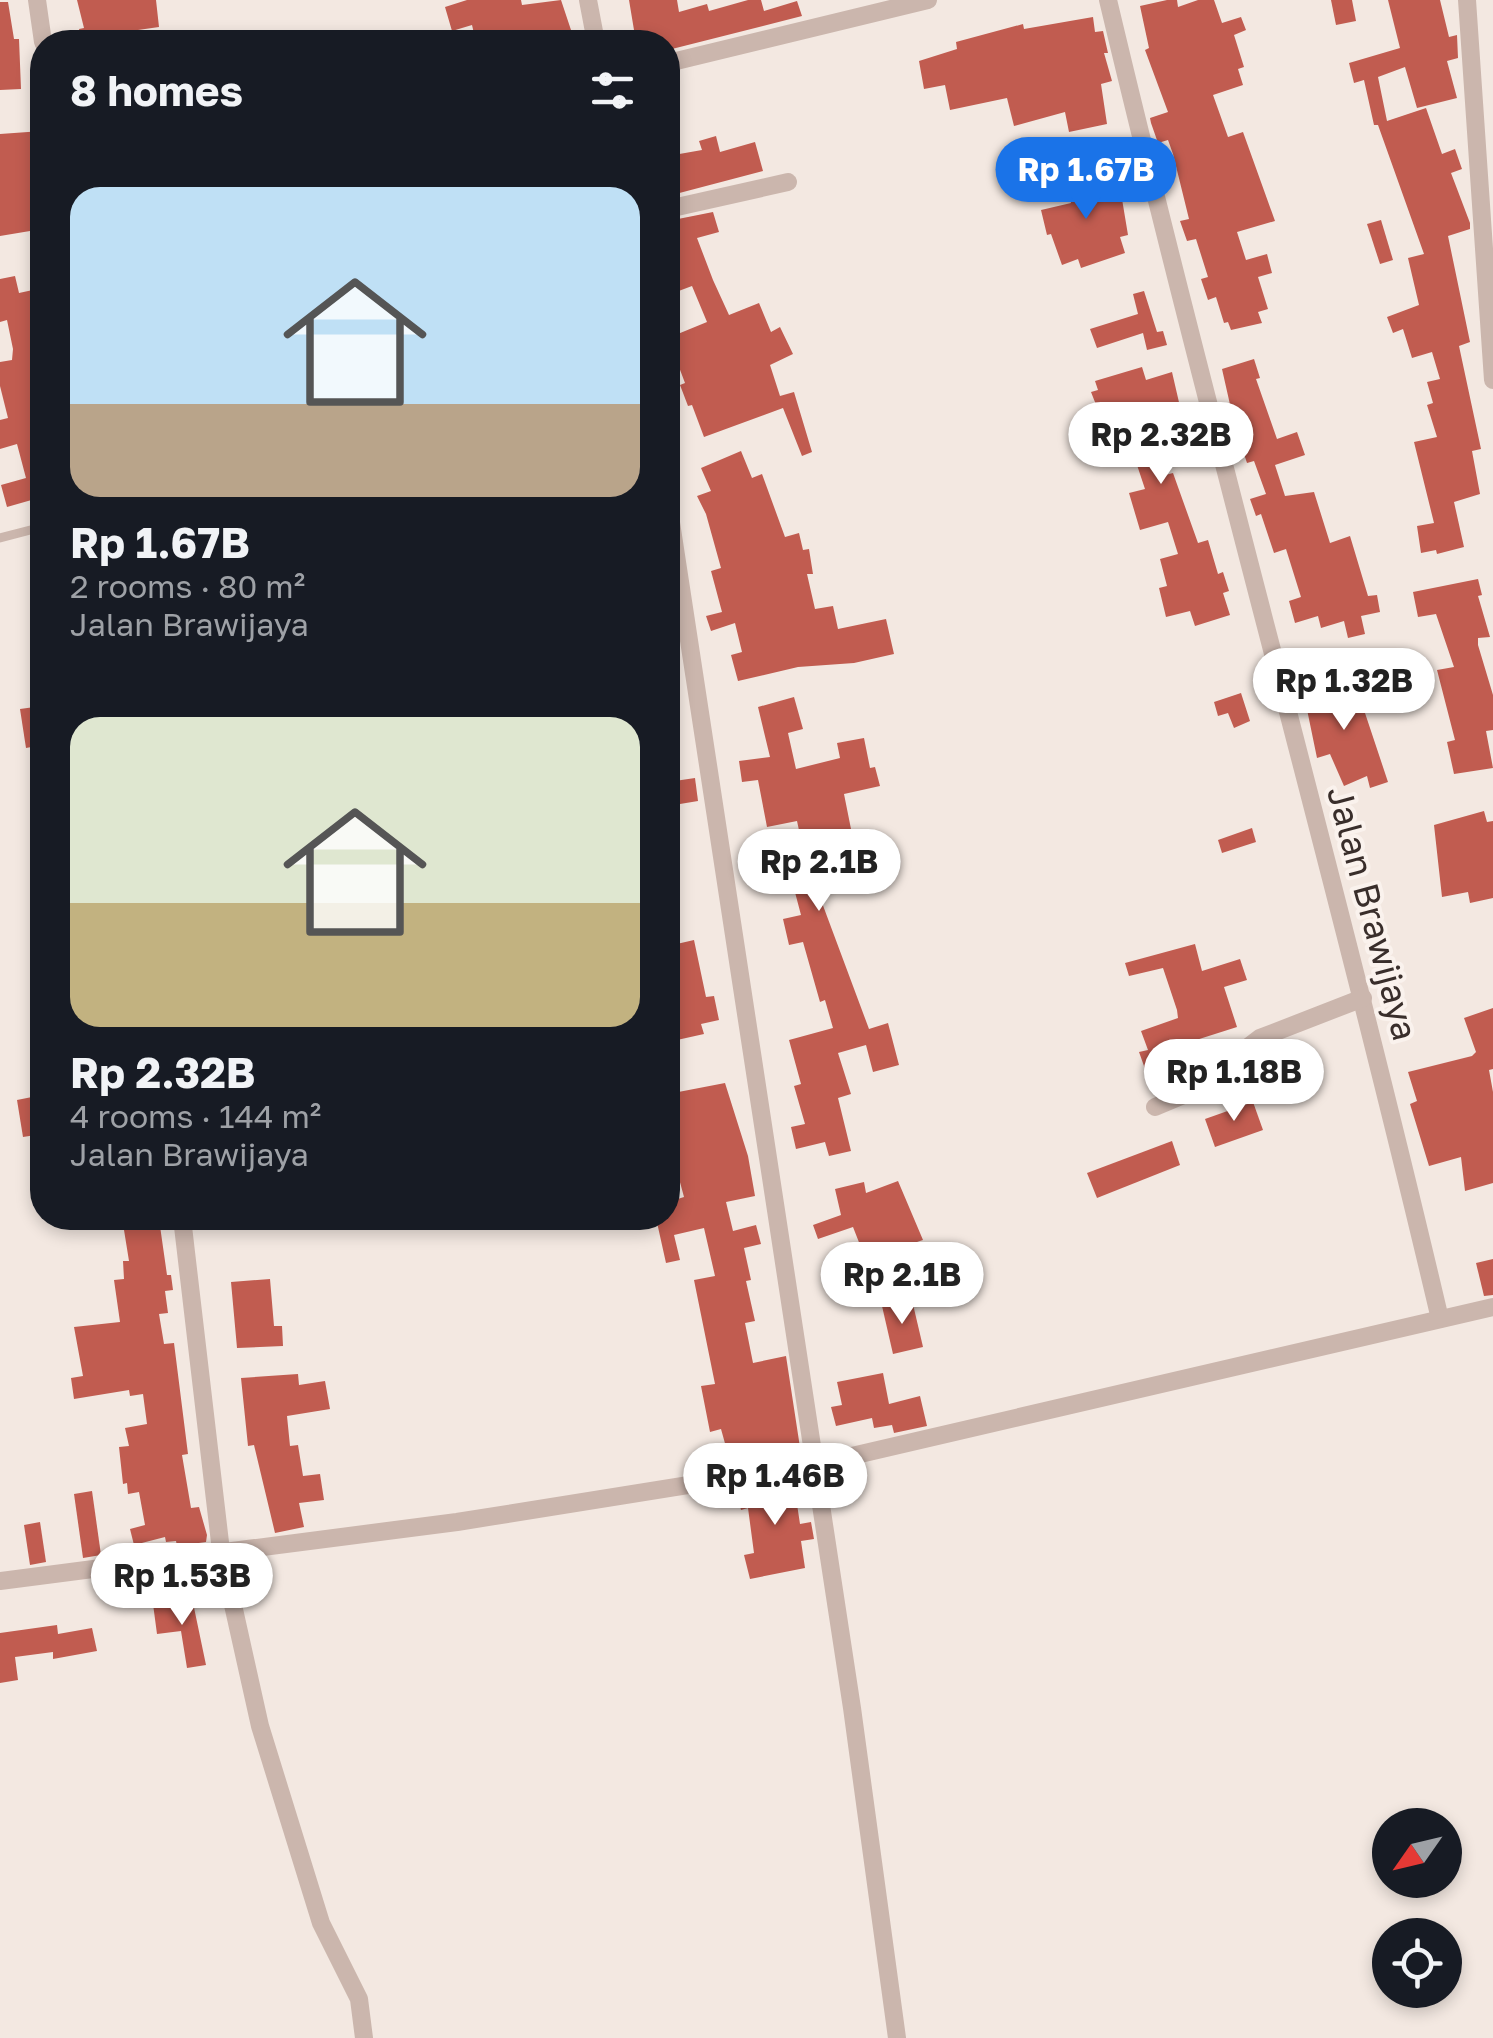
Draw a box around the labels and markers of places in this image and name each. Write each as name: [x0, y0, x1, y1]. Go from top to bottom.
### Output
pin: Rp 1.67B: [983, 137, 1189, 222]
pin: Rp 2.32B: [1058, 402, 1264, 487]
pin: Rp 1.32B: [1241, 648, 1447, 733]
pin: Rp 2.1B: [727, 829, 911, 914]
pin: Rp 1.18B: [1131, 1039, 1337, 1124]
pin: Rp 2.1B: [810, 1242, 994, 1327]
pin: Rp 1.46B: [672, 1443, 878, 1528]
pin: Rp 1.53B: [79, 1543, 285, 1628]

